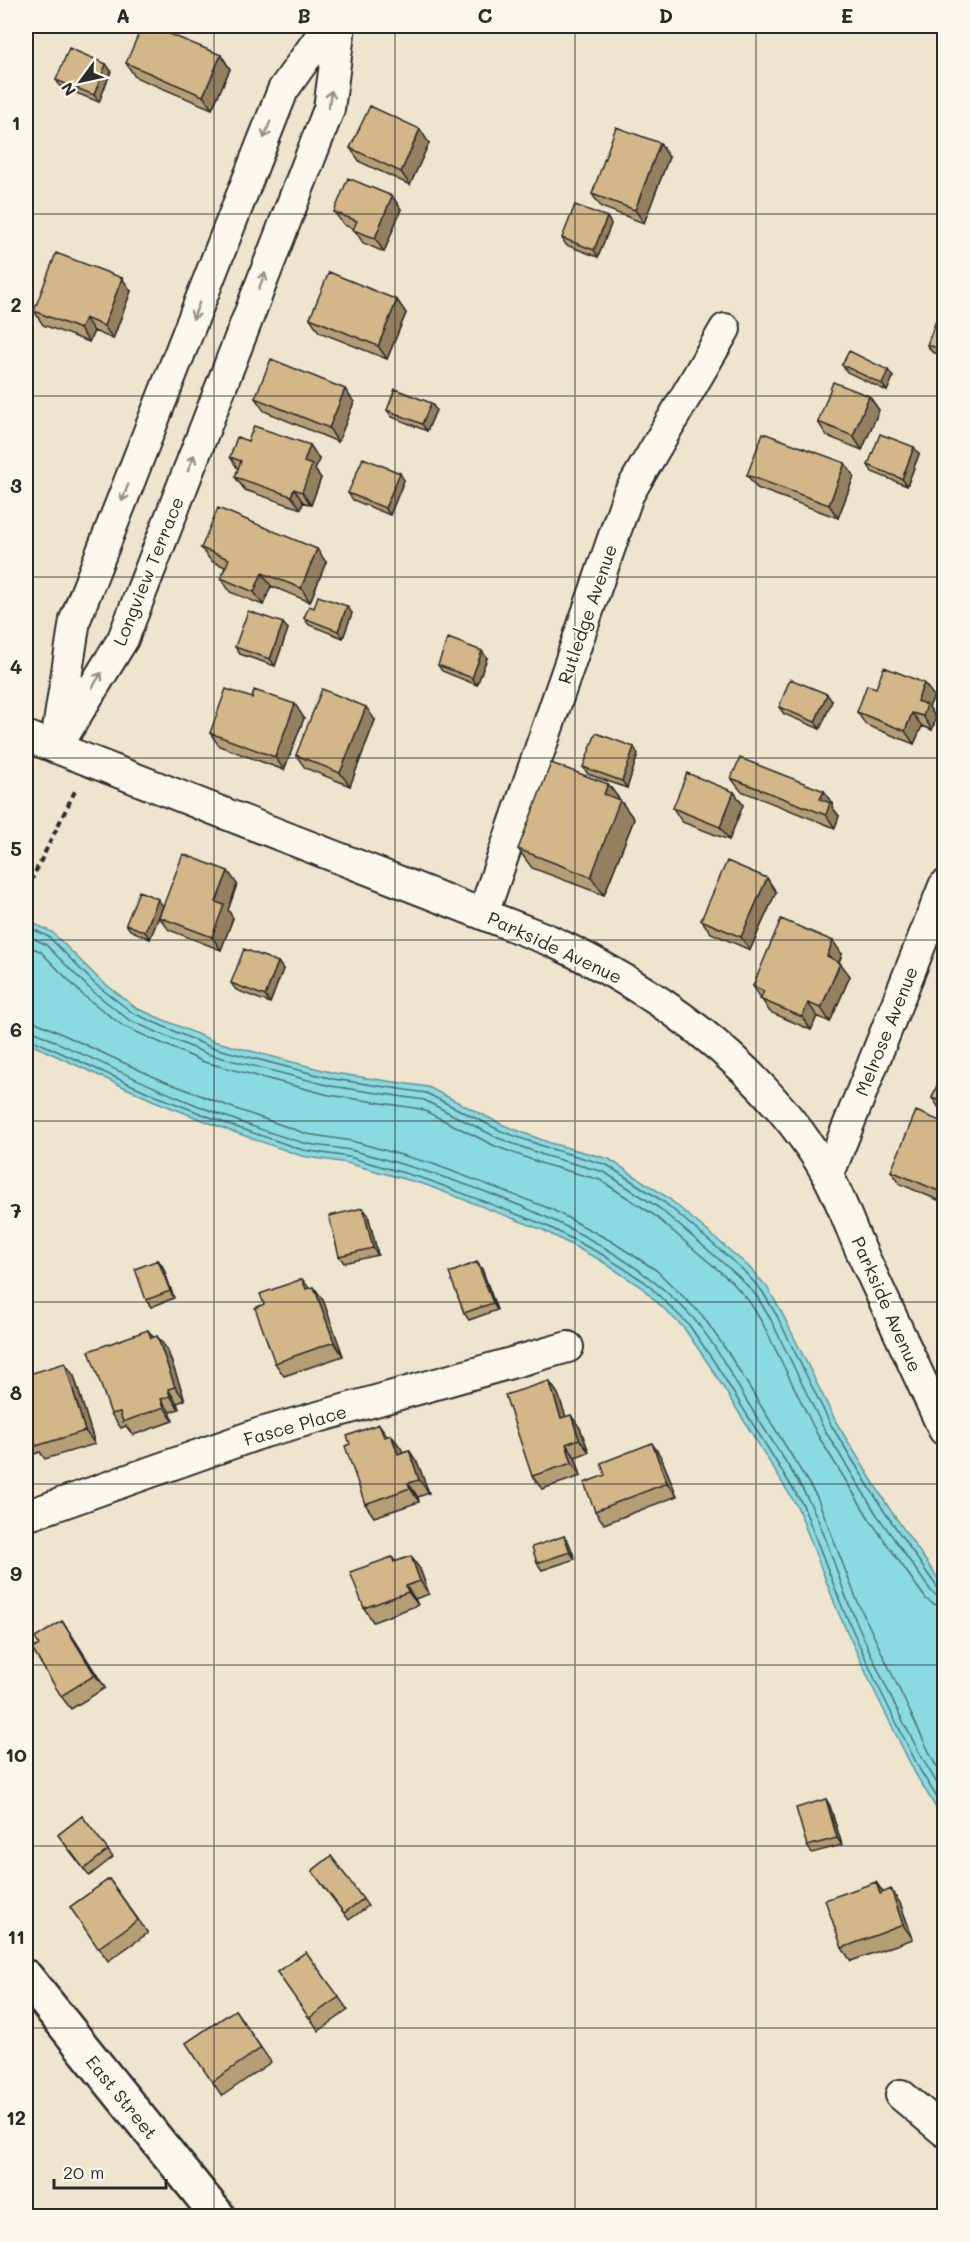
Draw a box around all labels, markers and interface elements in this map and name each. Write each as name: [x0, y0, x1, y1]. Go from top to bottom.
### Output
text: A: [116, 2, 130, 28]
text: B: [297, 2, 311, 28]
text: C: [478, 2, 493, 28]
text: D: [659, 2, 673, 28]
text: E: [841, 2, 853, 28]
north arrow: [51, 51, 111, 111]
text: N: [56, 79, 80, 100]
one-way arrow: [325, 90, 336, 109]
text: 1: [12, 109, 20, 135]
one-way arrow: [261, 120, 272, 139]
one-way arrow: [257, 273, 268, 291]
text: 2: [10, 291, 22, 317]
one-way arrow: [190, 302, 201, 320]
one-way arrow: [186, 454, 197, 473]
text: 3: [10, 472, 22, 498]
one-way arrow: [118, 483, 129, 502]
street label: Longview Terrace: [107, 493, 189, 649]
street label: Rutledge Avenue: [552, 541, 622, 687]
text: 4: [10, 653, 23, 679]
one-way arrow: [92, 672, 104, 689]
text: 5: [10, 835, 22, 861]
street label: Parkside Avenue: [484, 905, 626, 989]
street label: Melrose Avenue: [849, 963, 923, 1099]
text: 6: [10, 1016, 22, 1042]
text: 7: [10, 1197, 22, 1223]
street label: Parkside Avenue: [846, 1233, 928, 1375]
text: 8: [10, 1379, 22, 1405]
street label: Fasce Place: [241, 1399, 349, 1451]
text: 9: [10, 1560, 22, 1586]
text: 10: [5, 1741, 27, 1767]
text: 11: [7, 1923, 25, 1949]
street label: East Street: [81, 2050, 163, 2144]
text: 12: [6, 2104, 26, 2130]
scale bar: [54, 2152, 166, 2190]
text: 20 m: [63, 2160, 104, 2184]

